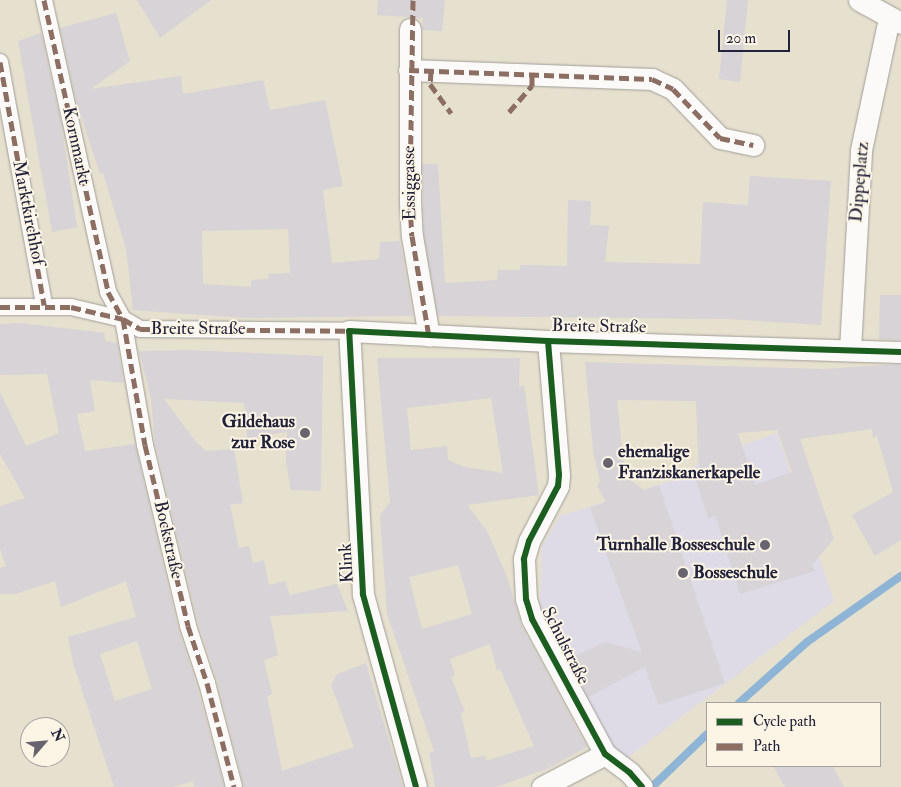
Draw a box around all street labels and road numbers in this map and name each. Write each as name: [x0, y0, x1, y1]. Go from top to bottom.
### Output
street label: Kornmarkt: [57, 105, 95, 187]
street label: Dippeplatz: [846, 141, 874, 223]
street label: Essiggasse: [399, 145, 421, 221]
street label: Marktkirchhof: [7, 159, 49, 267]
street label: Breite Straße: [551, 315, 647, 339]
street label: Breite Straße: [151, 318, 245, 340]
street label: Bockstraße: [149, 499, 187, 581]
street label: Klink: [335, 543, 359, 583]
street label: Schulstraße: [536, 604, 594, 688]

